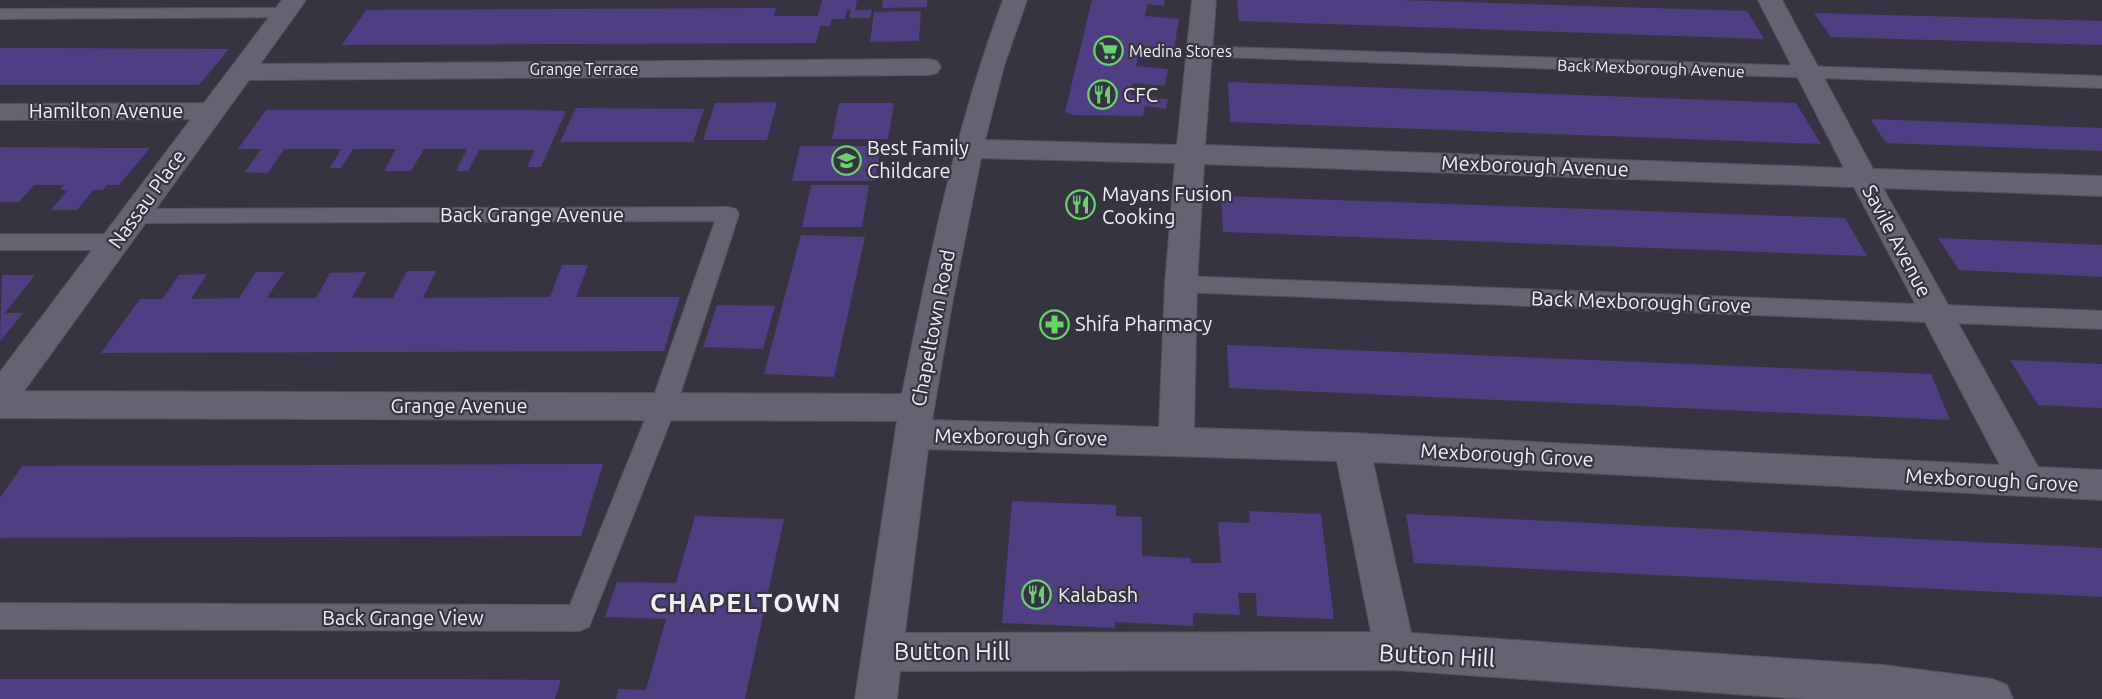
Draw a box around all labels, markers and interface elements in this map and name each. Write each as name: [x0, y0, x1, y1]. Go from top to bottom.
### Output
supermarket icon: Medina Stores: [1092, 35, 1124, 67]
place label: Medina Stores: [1129, 42, 1232, 60]
street label: Back Mexborough Avenue: [1557, 56, 1745, 80]
street label: Grange Terrace: [529, 60, 639, 78]
restaurant icon: CFC: [1086, 79, 1118, 111]
place label: CFC: [1123, 83, 1158, 106]
street label: Hamilton Avenue: [29, 99, 183, 122]
place label: Best Family Childcare: [867, 136, 969, 182]
school or university icon: Best Family Childcare: [830, 144, 862, 176]
street label: Nassau Place: [103, 145, 190, 252]
street label: Mexborough Avenue: [1441, 151, 1629, 180]
street label: Savile Avenue: [1858, 181, 1937, 301]
place label: Mayans Fusion Cooking: [1102, 182, 1233, 228]
restaurant icon: Mayans Fusion Cooking: [1065, 189, 1097, 221]
street label: Back Grange Avenue: [440, 203, 624, 226]
street label: Chapeltown Road: [906, 248, 959, 408]
street label: Back Mexborough Grove: [1531, 286, 1752, 317]
pharmacy icon: Shifa Pharmacy: [1038, 308, 1070, 340]
place label: Shifa Pharmacy: [1075, 312, 1213, 335]
street label: Grange Avenue: [390, 394, 528, 417]
street label: Mexborough Grove: [934, 423, 1108, 450]
street label: Mexborough Grove: [1420, 438, 1594, 471]
street label: Mexborough Grove: [1905, 463, 2079, 496]
restaurant icon: Kalabash: [1021, 579, 1053, 611]
place label: Kalabash: [1058, 583, 1138, 606]
district label: CHAPELTOWN: [650, 588, 842, 617]
street label: Back Grange View: [322, 606, 484, 629]
street label: Button Hill: [894, 638, 1010, 665]
street label: Button Hill: [1378, 639, 1496, 672]

